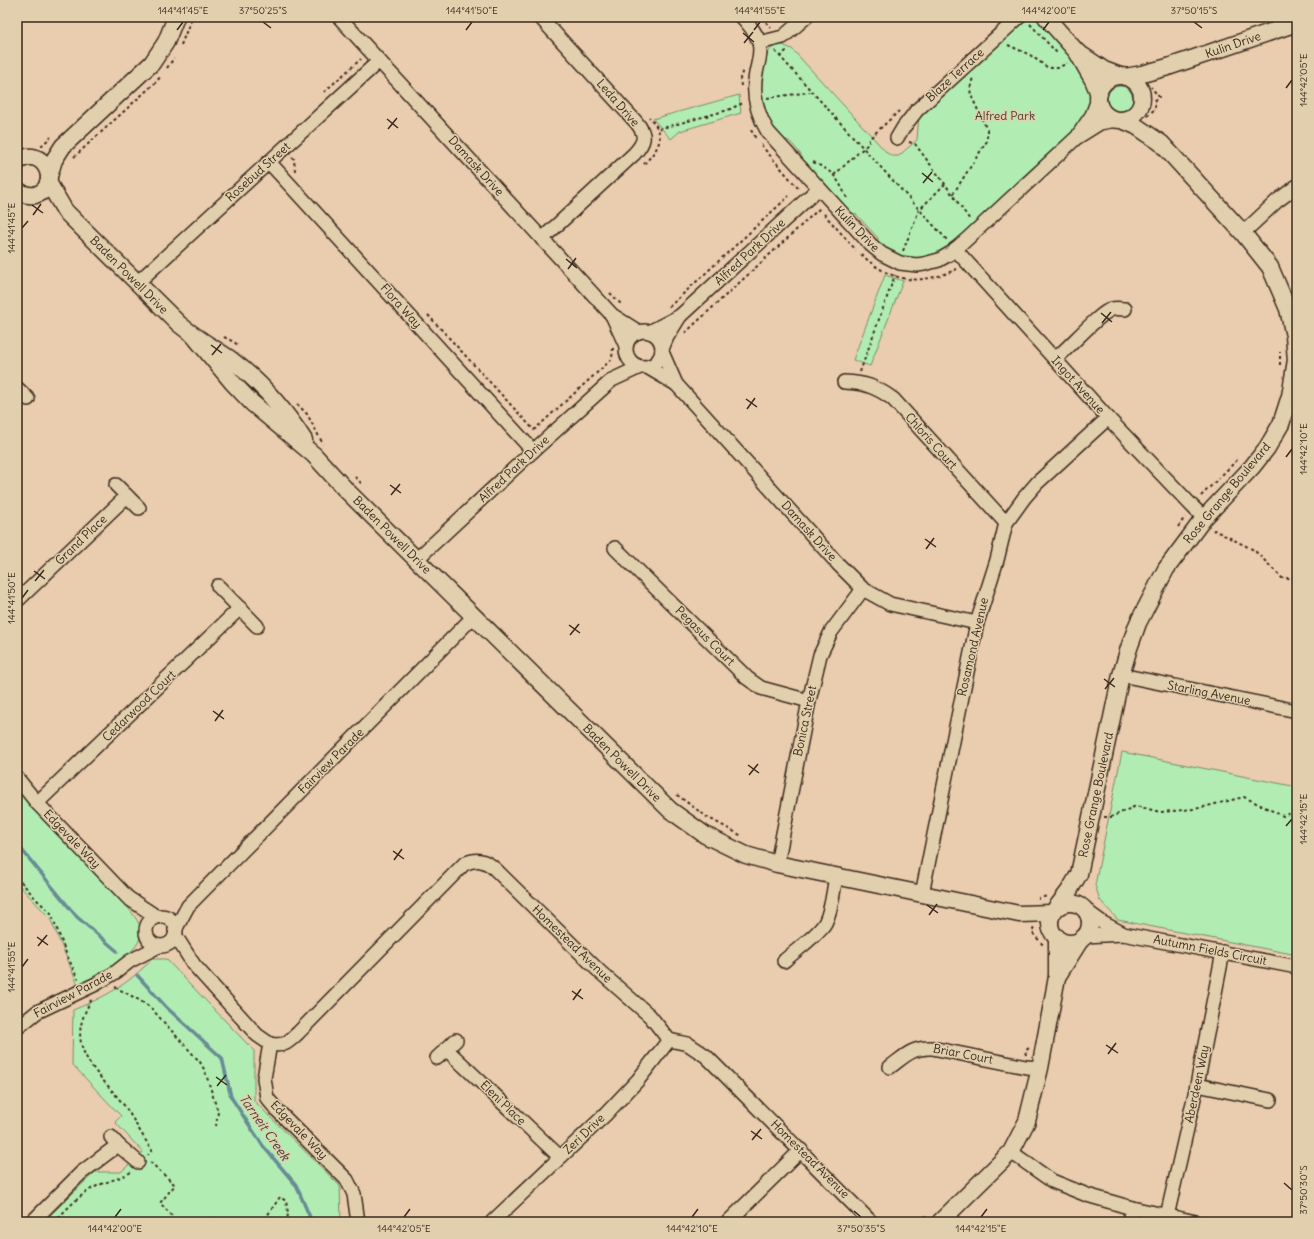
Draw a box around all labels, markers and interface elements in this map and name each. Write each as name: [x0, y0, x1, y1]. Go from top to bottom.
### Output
text: 144°41'45"E: [158, 4, 208, 17]
text: 37°50'25"S: [239, 4, 288, 17]
text: 144°41'50"E: [446, 4, 498, 17]
text: 144°41'55"E: [735, 4, 786, 17]
text: 144°42'00"E: [1022, 4, 1076, 17]
text: 37°50'15"S: [1171, 4, 1218, 17]
street label: Kulin Drive: [1203, 28, 1263, 61]
street label: Blaze Terrace: [923, 45, 987, 105]
text: 144°42'05"E: [1297, 53, 1310, 107]
street label: Leda Drive: [594, 76, 643, 129]
park label: Alfred Park: [975, 108, 1035, 123]
street label: Damask Drive: [446, 133, 507, 199]
street label: Rosebud Street: [222, 139, 293, 205]
text: 144°41'45"E: [5, 203, 18, 253]
street label: Kulin Drive: [832, 203, 883, 255]
street label: Alfred Park Drive: [711, 215, 788, 288]
street label: Baden Powell Drive: [87, 233, 171, 317]
street label: Flora Way: [377, 280, 425, 331]
street label: Ingot Avenue: [1049, 353, 1108, 417]
street label: Chloris Court: [902, 409, 961, 472]
text: 144°42'10"E: [1297, 423, 1310, 475]
street label: Alfred Park Drive: [475, 432, 552, 505]
street label: Rose Grange Boulevard: [1180, 439, 1273, 546]
street label: Baden Powell Drive: [350, 493, 434, 577]
street label: Damask Drive: [779, 498, 840, 564]
street label: Grand Place: [52, 511, 110, 568]
text: 144°41'50"E: [5, 572, 18, 624]
street label: Rosamond Avenue: [954, 596, 991, 698]
street label: Pegasus Court: [672, 603, 738, 669]
street label: Cedarwood Court: [99, 667, 178, 744]
street label: Starling Avenue: [1166, 677, 1252, 708]
street label: Bonica Street: [790, 684, 819, 758]
street label: Baden Powell Drive: [580, 721, 664, 805]
street label: Fairview Parade: [295, 725, 367, 797]
street label: Rose Grange Boulevard: [1075, 731, 1116, 859]
text: 144°42'15"E: [1297, 793, 1310, 844]
street label: Edgevale Way: [41, 806, 104, 871]
street label: Homestead Avenue: [529, 902, 615, 986]
street label: Autumn Fields Circuit: [1152, 931, 1268, 968]
text: 144°41'55"E: [5, 941, 18, 993]
street label: Fairview Parade: [31, 967, 115, 1021]
street label: Briar Court: [932, 1040, 994, 1067]
street label: Aberdeen Way: [1181, 1043, 1212, 1124]
street label: Eleni Place: [477, 1077, 529, 1128]
water label: Tarneit Creek: [235, 1091, 295, 1165]
street label: Edgevale Way: [268, 1097, 331, 1162]
street label: Zeri Drive: [560, 1110, 607, 1157]
street label: Homestead Avenue: [768, 1116, 853, 1201]
text: 37°50'30"S: [1297, 1165, 1310, 1215]
text: 144°42'00"E: [88, 1222, 142, 1235]
text: 144°42'05"E: [377, 1222, 431, 1235]
text: 144°42'10"E: [666, 1222, 718, 1235]
text: 37°50'35"S: [837, 1222, 886, 1235]
text: 144°42'15"E: [956, 1222, 1007, 1235]

